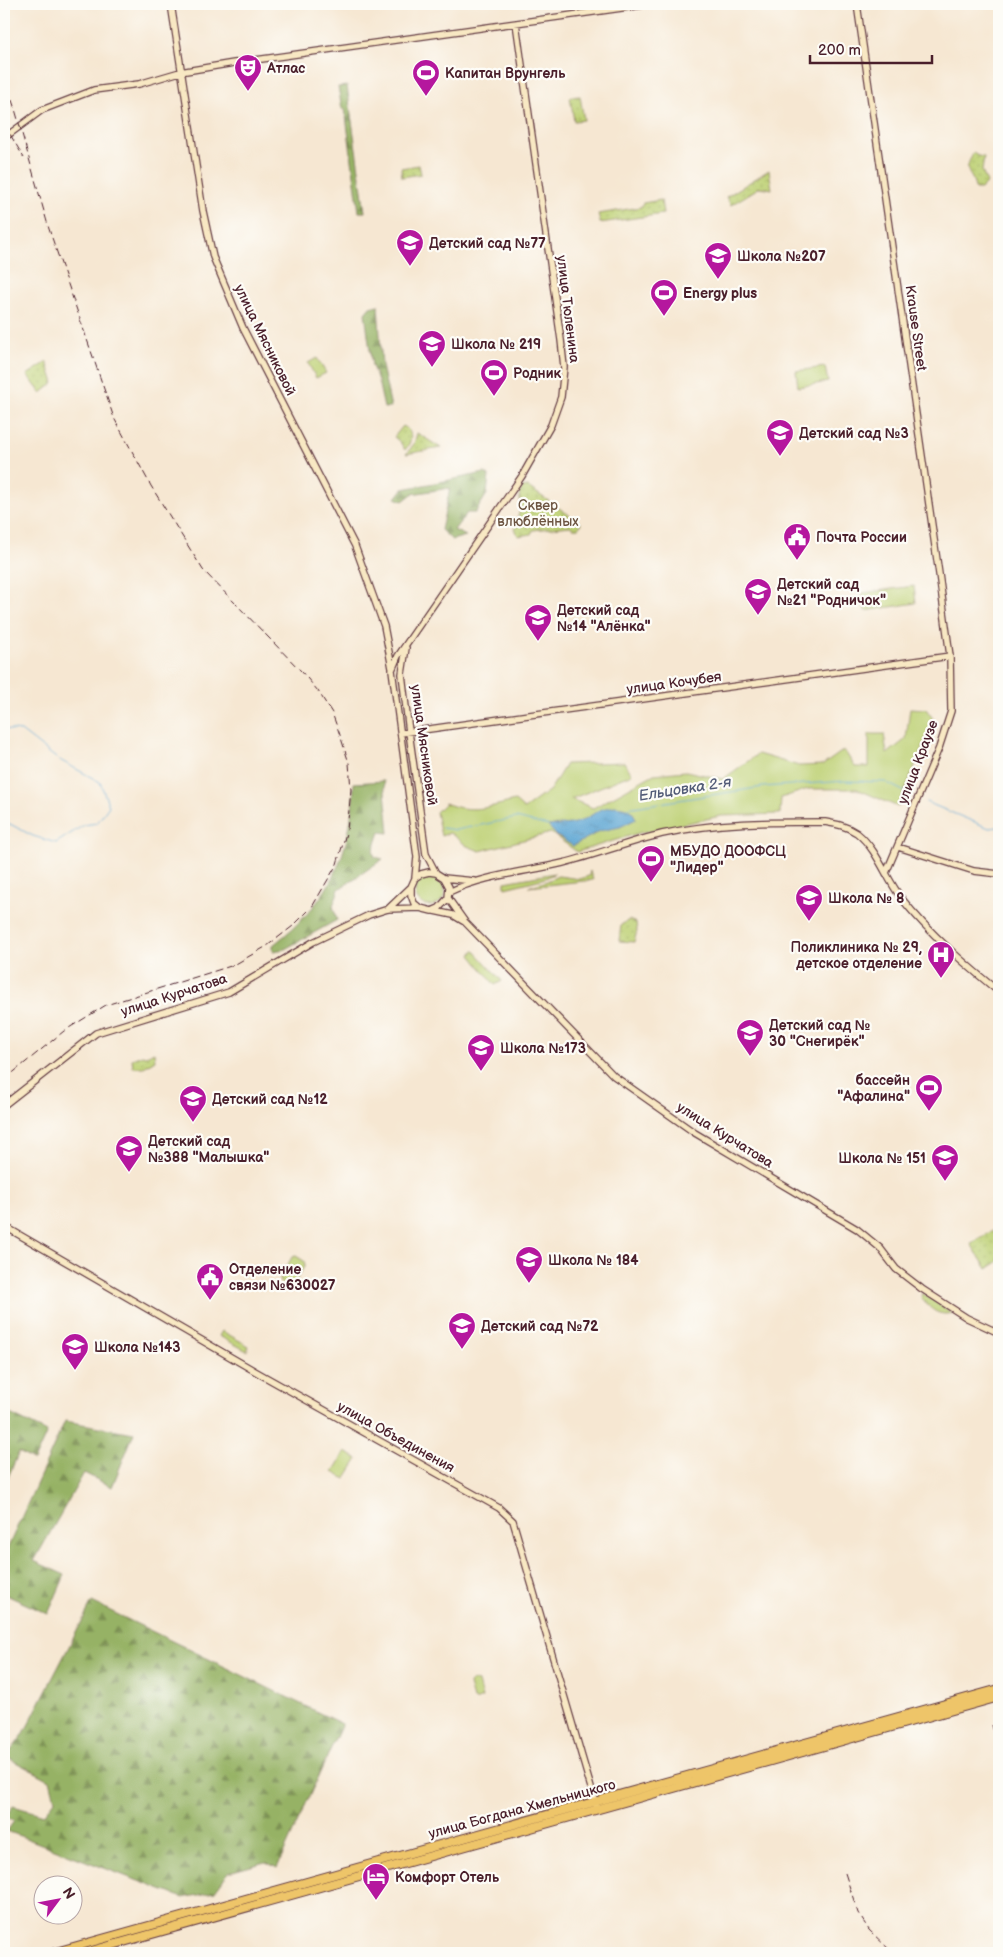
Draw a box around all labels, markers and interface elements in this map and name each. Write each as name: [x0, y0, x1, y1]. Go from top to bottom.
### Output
scale bar: [810, 32, 933, 64]
text: 200 m: [818, 41, 861, 60]
theatre icon: Атлас: [233, 53, 263, 92]
sports icon: Капитан Врунгель: [411, 58, 441, 97]
place label: Атлас: [266, 60, 305, 77]
place label: Капитан Врунгель: [445, 65, 566, 82]
school or university icon: Детский сад №77: [395, 228, 425, 267]
place label: Детский сад №77: [429, 235, 546, 252]
school or university icon: Школа №207: [703, 241, 733, 280]
place label: Школа №207: [737, 248, 826, 265]
street label: улица Тюленина: [553, 254, 583, 365]
sports icon: Energy plus: [649, 278, 679, 317]
street label: улица Мясниковой: [231, 282, 299, 398]
street label: Krause Street: [902, 284, 931, 373]
place label: Energy plus: [683, 285, 757, 302]
school or university icon: Школа № 219: [417, 329, 447, 368]
place label: Школа № 219: [451, 336, 541, 353]
sports icon: Родник: [479, 358, 509, 397]
place label: Родник: [513, 365, 562, 382]
school or university icon: Детский сад №3: [765, 418, 795, 457]
place label: Детский сад №3: [799, 425, 909, 442]
park label: Сквер влюблённых: [497, 497, 579, 530]
public building icon: Почта России: [782, 522, 812, 561]
place label: Почта России: [816, 529, 907, 546]
place label: Детский сад №21 "Родничок": [777, 576, 886, 609]
school or university icon: Детский сад №21 "Родничок": [743, 577, 773, 616]
place label: Детский сад №14 "Алёнка": [557, 602, 651, 635]
school or university icon: Детский сад №14 "Алёнка": [523, 603, 553, 642]
street label: улица Кочубея: [625, 668, 723, 698]
street label: улица Мясниковой: [407, 684, 441, 806]
street label: улица Краузе: [894, 717, 942, 806]
water label: Ельцовка 2-я: [637, 772, 733, 806]
place label: МБУДО ДООФСЦ "Лидер": [670, 843, 786, 876]
sports icon: МБУДО ДООФСЦ "Лидер": [636, 844, 666, 883]
school or university icon: Школа № 8: [794, 883, 824, 922]
place label: Школа № 8: [828, 890, 904, 907]
place label: Поликлиника № 29, детское отделение: [790, 939, 922, 972]
hospital icon: Поликлиника № 29, детское отделение: [926, 940, 956, 979]
street label: улица Курчатова: [119, 970, 230, 1020]
place label: Детский сад № 30 "Снегирёк": [769, 1017, 870, 1050]
school or university icon: Детский сад № 30 "Снегирёк": [735, 1018, 765, 1057]
school or university icon: Школа №173: [466, 1033, 496, 1072]
place label: Школа №173: [500, 1040, 586, 1057]
place label: бассейн "Афалина": [837, 1072, 910, 1105]
sports icon: бассейн "Афалина": [914, 1073, 944, 1112]
school or university icon: Детский сад №12: [178, 1084, 208, 1123]
place label: Детский сад №12: [212, 1091, 328, 1108]
street label: улица Курчатова: [674, 1099, 777, 1172]
place label: Детский сад №388 "Малышка": [148, 1133, 269, 1166]
school or university icon: Детский сад №388 "Малышка": [114, 1134, 144, 1173]
school or university icon: Школа № 151: [930, 1143, 960, 1182]
place label: Школа № 151: [838, 1150, 926, 1167]
school or university icon: Школа № 184: [514, 1245, 544, 1284]
place label: Школа № 184: [548, 1252, 639, 1269]
place label: Отделение связи №630027: [229, 1261, 336, 1294]
public building icon: Отделение связи №630027: [195, 1262, 225, 1301]
school or university icon: Детский сад №72: [447, 1311, 477, 1350]
place label: Детский сад №72: [481, 1318, 599, 1335]
school or university icon: Школа №143: [60, 1332, 90, 1371]
place label: Школа №143: [94, 1339, 180, 1356]
street label: улица Объединения: [334, 1398, 458, 1476]
street label: улица Богдана Хмельницкого: [427, 1776, 617, 1842]
hotel icon: Комфорт Отель: [361, 1862, 391, 1901]
place label: Комфорт Отель: [395, 1869, 500, 1886]
north arrow: [32, 1874, 82, 1924]
text: N: [59, 1884, 79, 1902]

